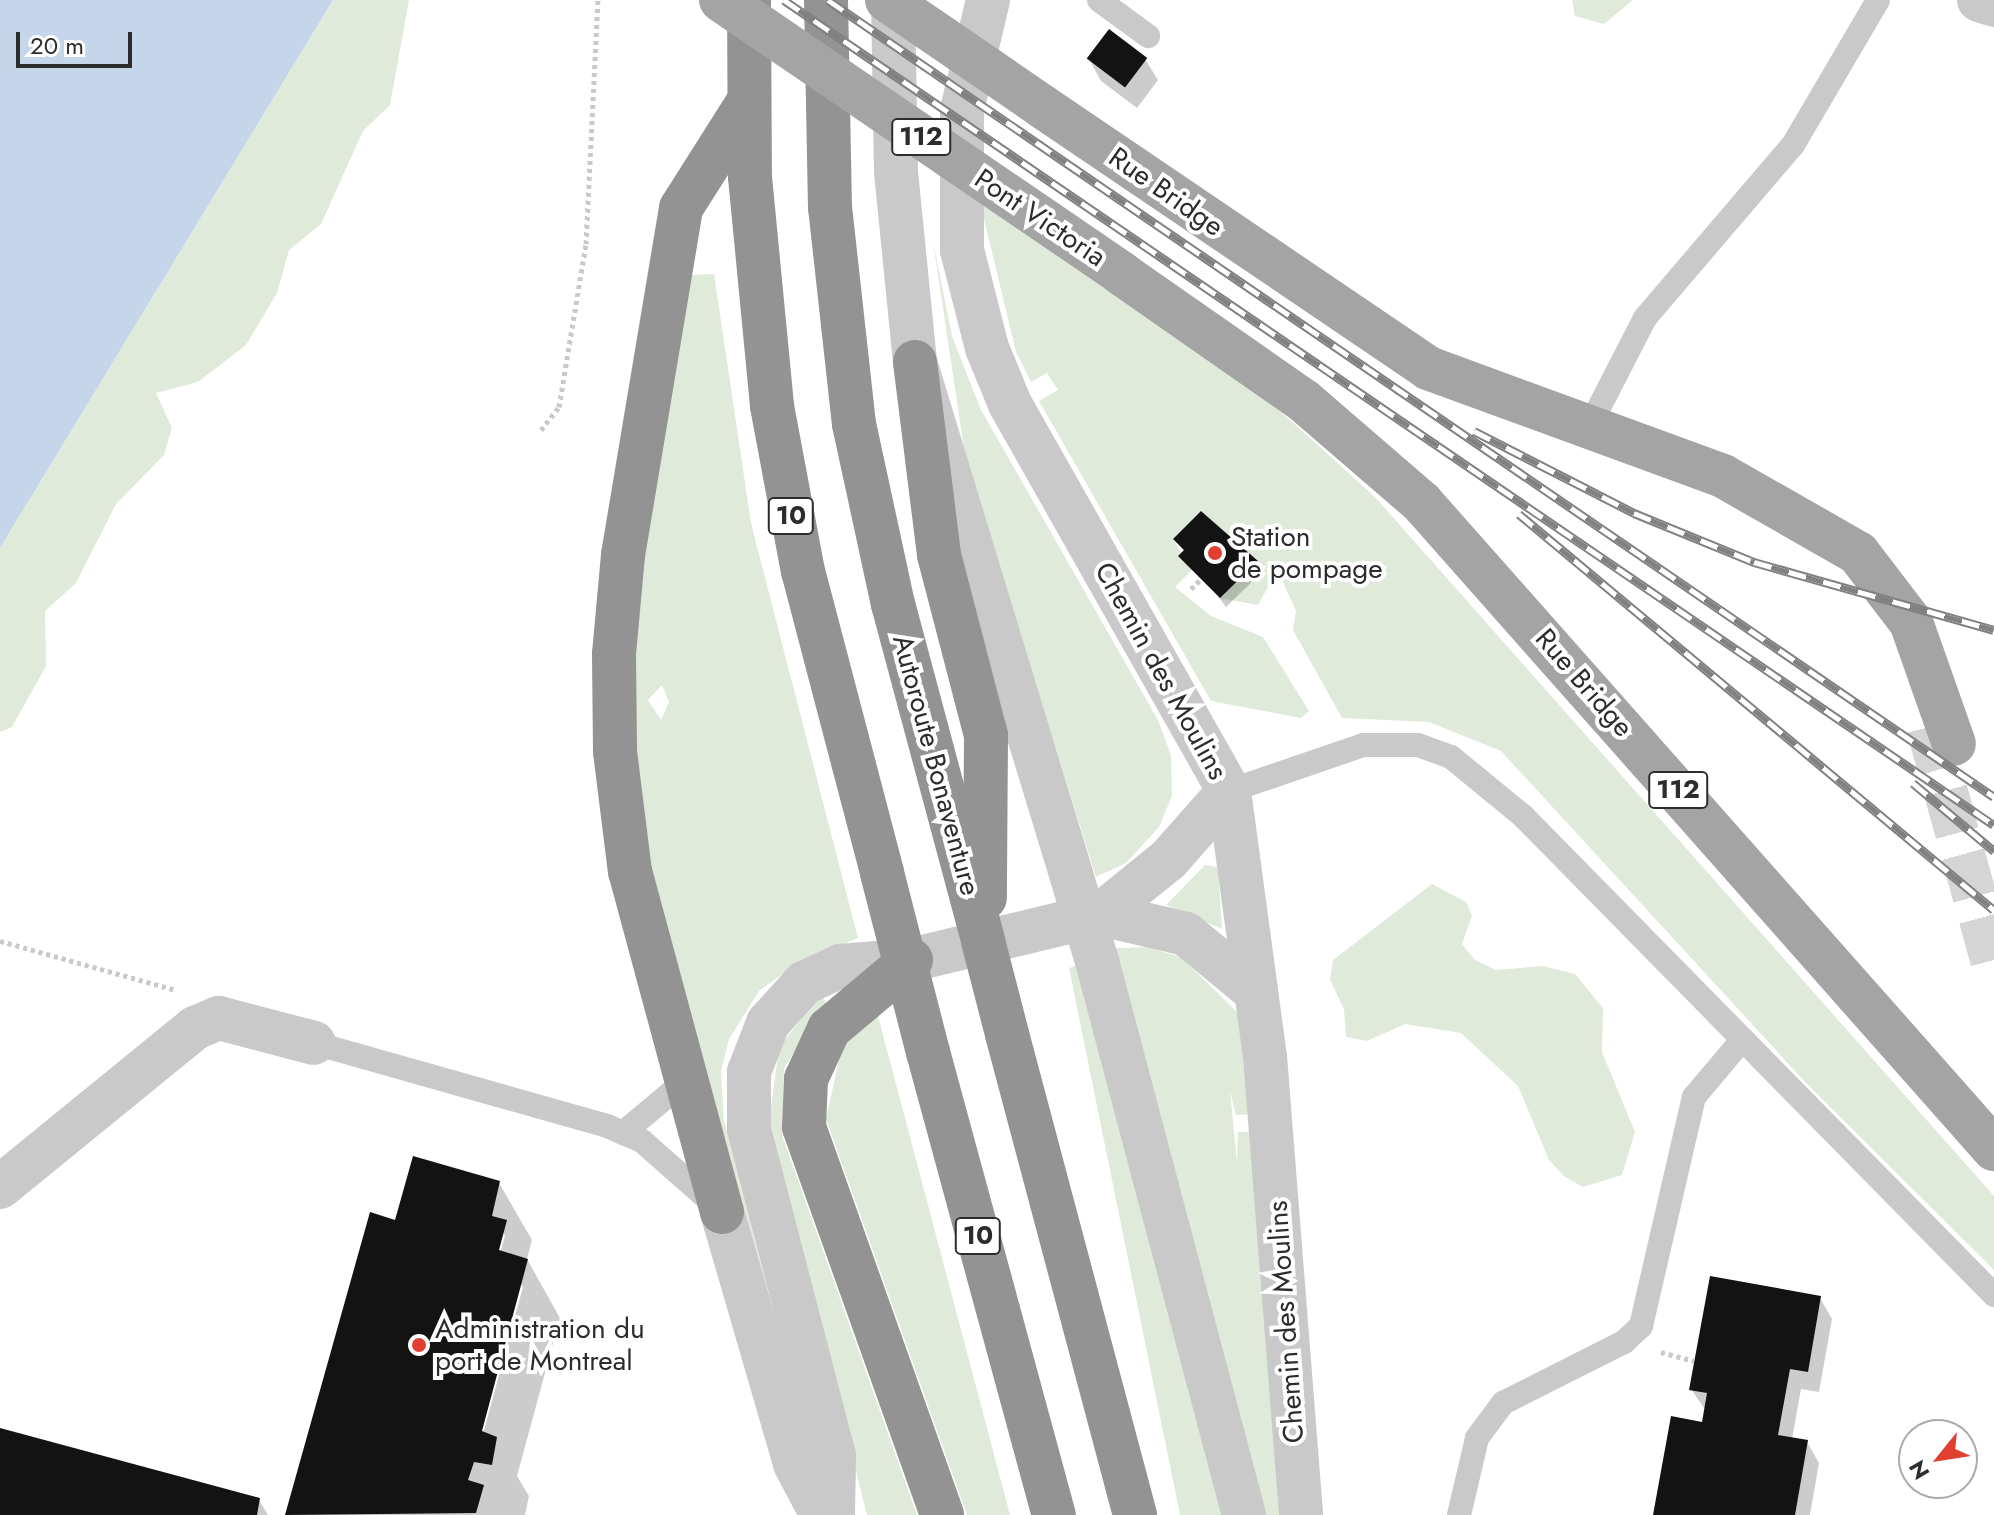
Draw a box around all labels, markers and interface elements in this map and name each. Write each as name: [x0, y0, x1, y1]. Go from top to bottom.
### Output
scale bar: [20, 16, 136, 66]
text: 20 m: [30, 28, 84, 63]
road number: 112: [891, 115, 951, 159]
street label: Rue Bridge: [1102, 140, 1230, 244]
street label: Pont Victoria: [968, 162, 1112, 274]
road number: 10: [767, 494, 815, 538]
place label: Station de pompage: [1231, 520, 1383, 586]
marker: Station de pompage: [1206, 544, 1224, 562]
street label: Chemin des Moulins: [1087, 557, 1235, 785]
street label: Rue Bridge: [1528, 622, 1640, 744]
street label: Autoroute Bonaventure: [885, 631, 987, 899]
road number: 112: [1648, 768, 1708, 812]
street label: Chemin des Moulins: [1261, 1200, 1311, 1444]
road number: 10: [954, 1214, 1002, 1258]
place label: Administration du port de Montreal: [435, 1312, 645, 1378]
marker: Administration du port de Montreal: [410, 1336, 428, 1354]
north arrow: [1898, 1419, 1978, 1499]
text: N: [1901, 1454, 1937, 1486]

